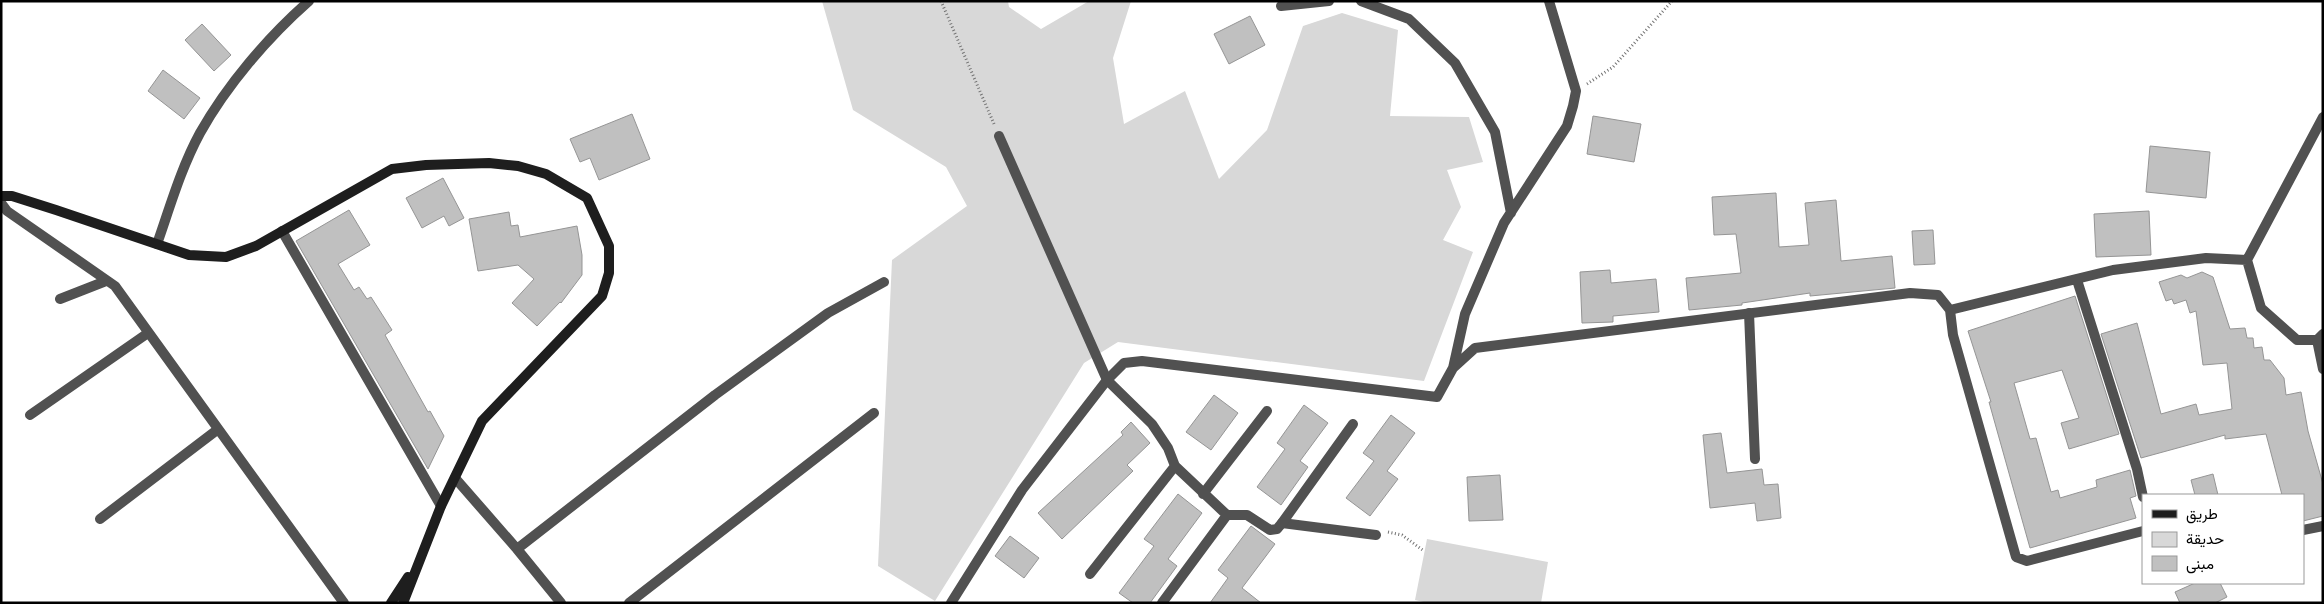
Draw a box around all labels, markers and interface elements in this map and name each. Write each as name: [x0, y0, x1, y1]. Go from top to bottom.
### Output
legend: [2142, 494, 2304, 584]
text: طريق: [2186, 504, 2218, 524]
text: حديقة: [2186, 529, 2224, 548]
text: مبنى: [2186, 554, 2214, 574]

